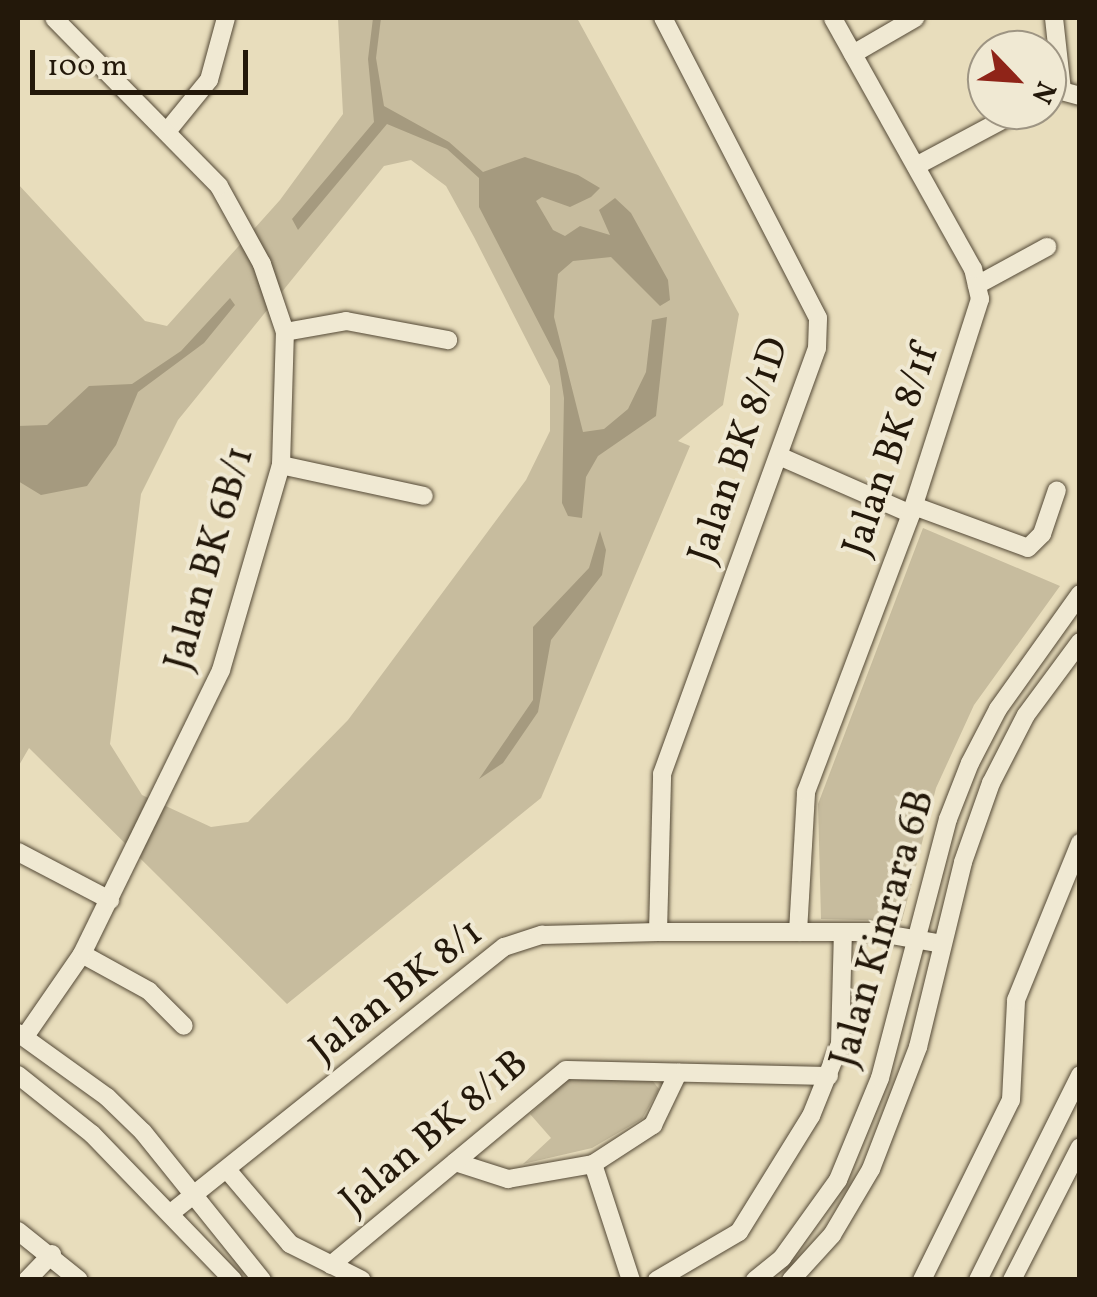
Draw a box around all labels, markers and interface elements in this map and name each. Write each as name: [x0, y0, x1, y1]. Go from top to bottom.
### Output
scale bar: [35, 30, 252, 92]
north arrow: [967, 30, 1067, 130]
text: 100 m: [47, 46, 128, 88]
text: N: [1021, 75, 1065, 109]
street label: Jalan BK 8/1D: [679, 332, 801, 570]
street label: Jalan BK 8/1f: [834, 339, 950, 563]
street label: Jalan BK 6B/1: [156, 441, 266, 677]
street label: Jalan Kinrara 6B: [821, 785, 947, 1073]
street label: Jalan BK 8/1: [301, 910, 493, 1074]
street label: Jalan BK 8/1B: [331, 1040, 539, 1226]

